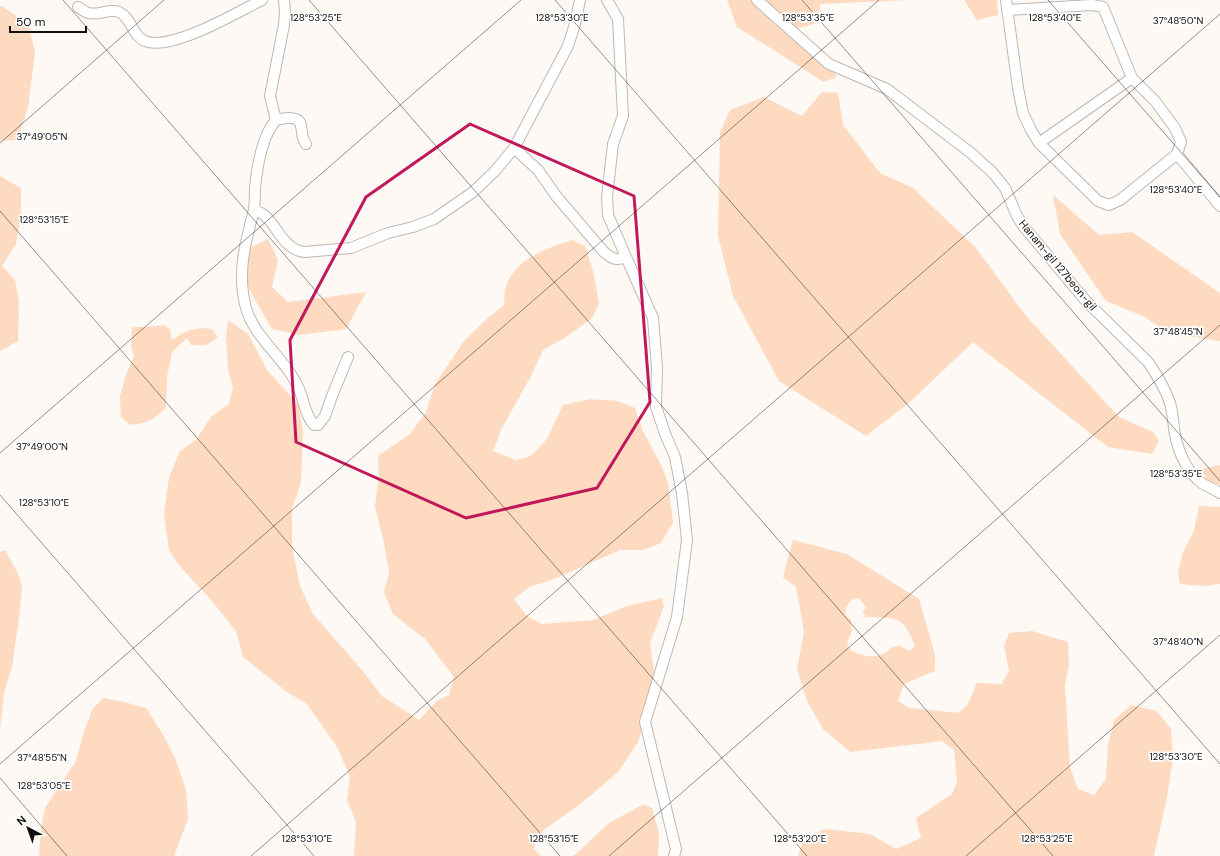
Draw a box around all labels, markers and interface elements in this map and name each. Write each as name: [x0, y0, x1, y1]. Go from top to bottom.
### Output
scale bar: [10, 8, 86, 34]
text: 128°53'25"E: [290, 11, 342, 24]
text: 128°53'30"E: [535, 11, 589, 24]
text: 128°53'35"E: [782, 11, 834, 24]
text: 128°53'40"E: [1029, 11, 1082, 24]
text: 50 m: [16, 14, 45, 30]
text: 37°48'50"N: [1153, 14, 1203, 27]
text: 37°49'05"N: [16, 130, 68, 143]
text: 128°53'40"E: [1150, 183, 1203, 196]
text: 128°53'15"E: [19, 213, 69, 226]
street label: Hanam-gil 127beon-gil: [1016, 217, 1100, 313]
text: 37°48'45"N: [1153, 325, 1203, 338]
text: 37°49'00"N: [16, 440, 68, 453]
text: 128°53'35"E: [1150, 467, 1202, 480]
text: 128°53'10"E: [19, 496, 70, 509]
text: 37°48'40"N: [1153, 635, 1203, 648]
text: 128°53'30"E: [1149, 750, 1203, 763]
text: 37°48'55"N: [17, 751, 67, 764]
text: 128°53'05"E: [17, 779, 71, 792]
north arrow: [8, 808, 48, 848]
text: N: [14, 813, 29, 828]
text: 128°53'10"E: [282, 832, 333, 845]
text: 128°53'15"E: [529, 832, 579, 845]
text: 128°53'20"E: [774, 832, 827, 845]
text: 128°53'25"E: [1021, 832, 1073, 845]

